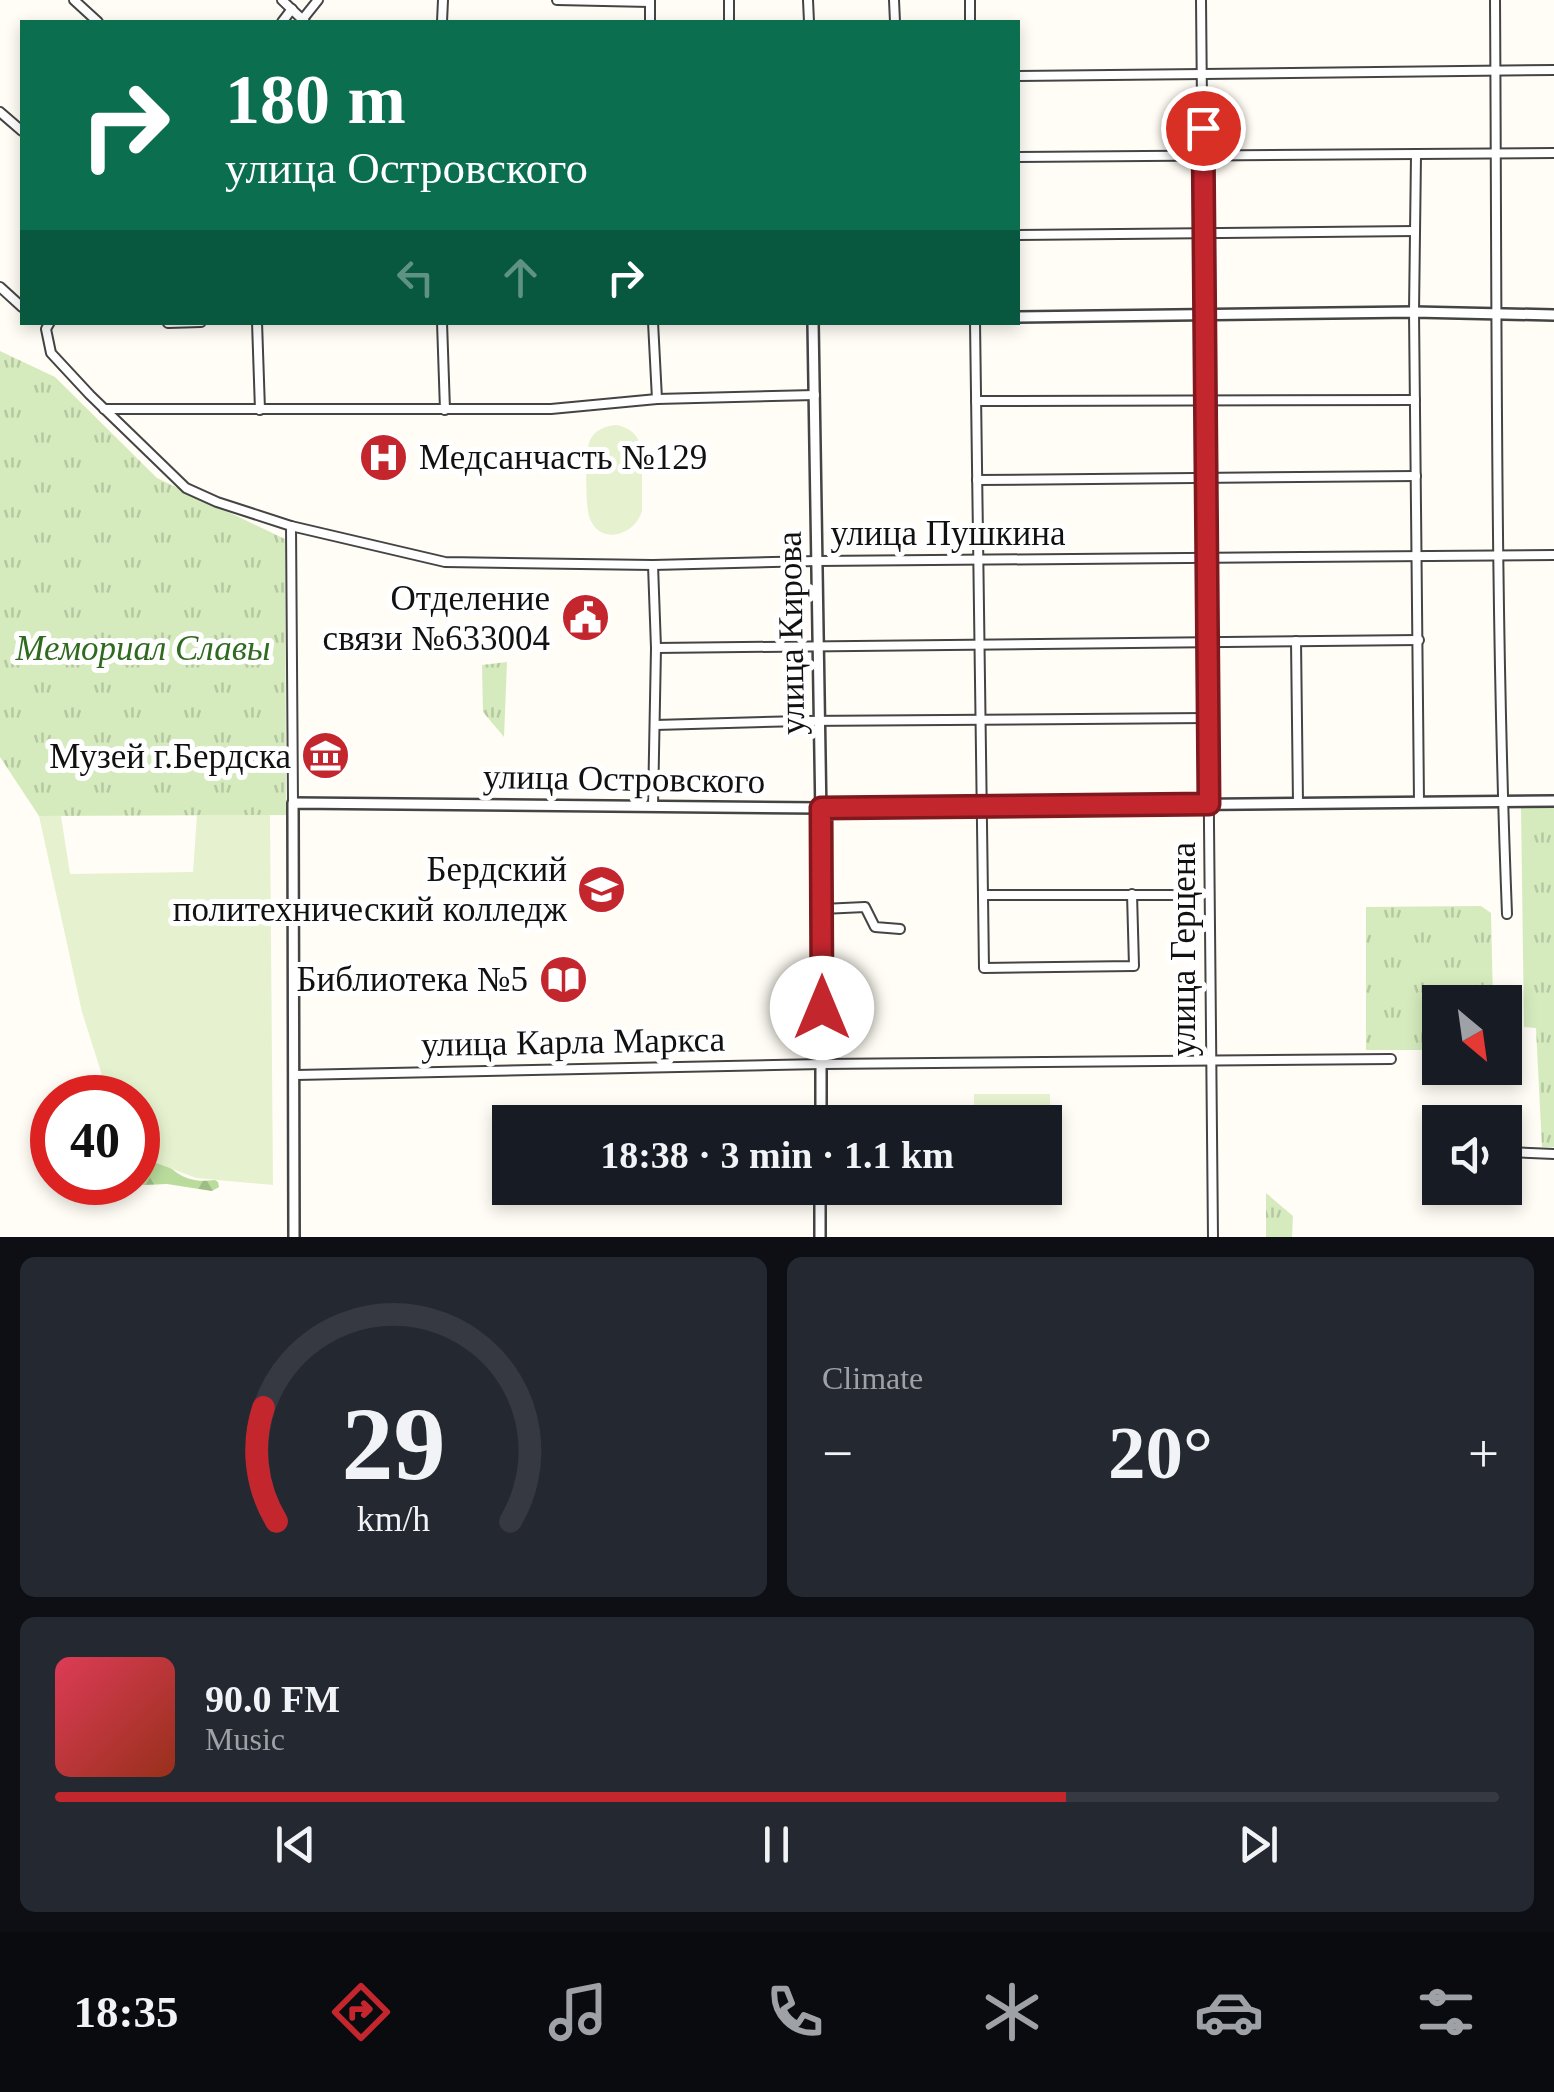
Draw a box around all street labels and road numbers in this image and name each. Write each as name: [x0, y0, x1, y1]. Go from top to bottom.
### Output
street label: улица Пушкина: [831, 514, 1066, 553]
street label: улица Кирова: [770, 530, 812, 735]
street label: улица Островского: [483, 757, 765, 801]
street label: улица Герцена: [1164, 841, 1203, 1056]
street label: улица Карла Маркса: [421, 1020, 726, 1064]

